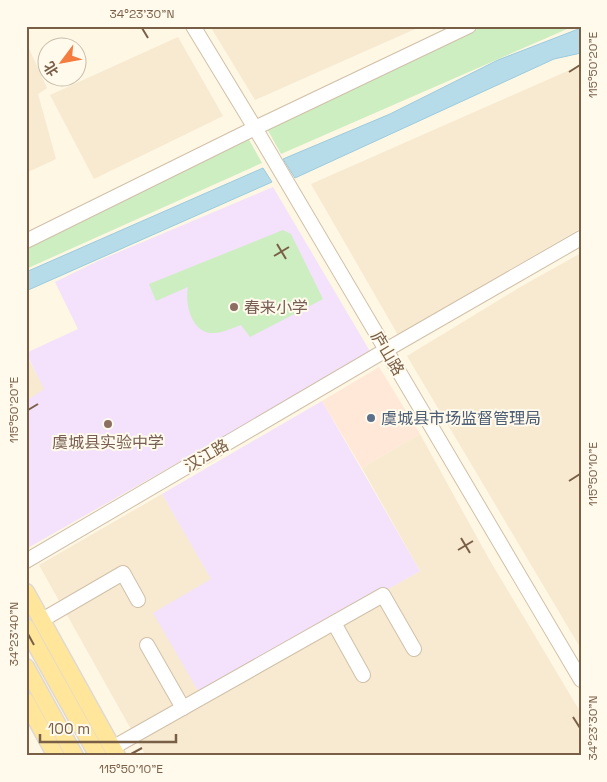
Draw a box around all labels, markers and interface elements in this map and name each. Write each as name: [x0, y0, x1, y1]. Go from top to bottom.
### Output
text: 34°23'30"N: [110, 6, 174, 22]
text: 115°50'20"E: [585, 32, 601, 98]
north arrow: [38, 38, 88, 88]
text: 北: [40, 58, 62, 80]
place label: 春来小学: [244, 297, 308, 318]
marker: 春来小学: [228, 301, 240, 313]
street label: 庐山路: [366, 327, 409, 379]
text: 115°50'20"E: [6, 377, 22, 443]
place label: 虞城县市场监督管理局: [381, 408, 541, 429]
marker: 虞城县市场监督管理局: [365, 412, 377, 424]
marker: 虞城县实验中学: [102, 418, 114, 430]
place label: 虞城县实验中学: [52, 432, 164, 453]
street label: 汉江路: [180, 434, 232, 477]
text: 115°50'10"E: [585, 442, 601, 506]
text: 34°23'40"N: [6, 602, 22, 666]
text: 34°23'30"N: [585, 696, 601, 760]
scale bar: [40, 712, 176, 744]
text: 100 m: [48, 719, 90, 738]
text: 115°50'10"E: [99, 761, 163, 777]

